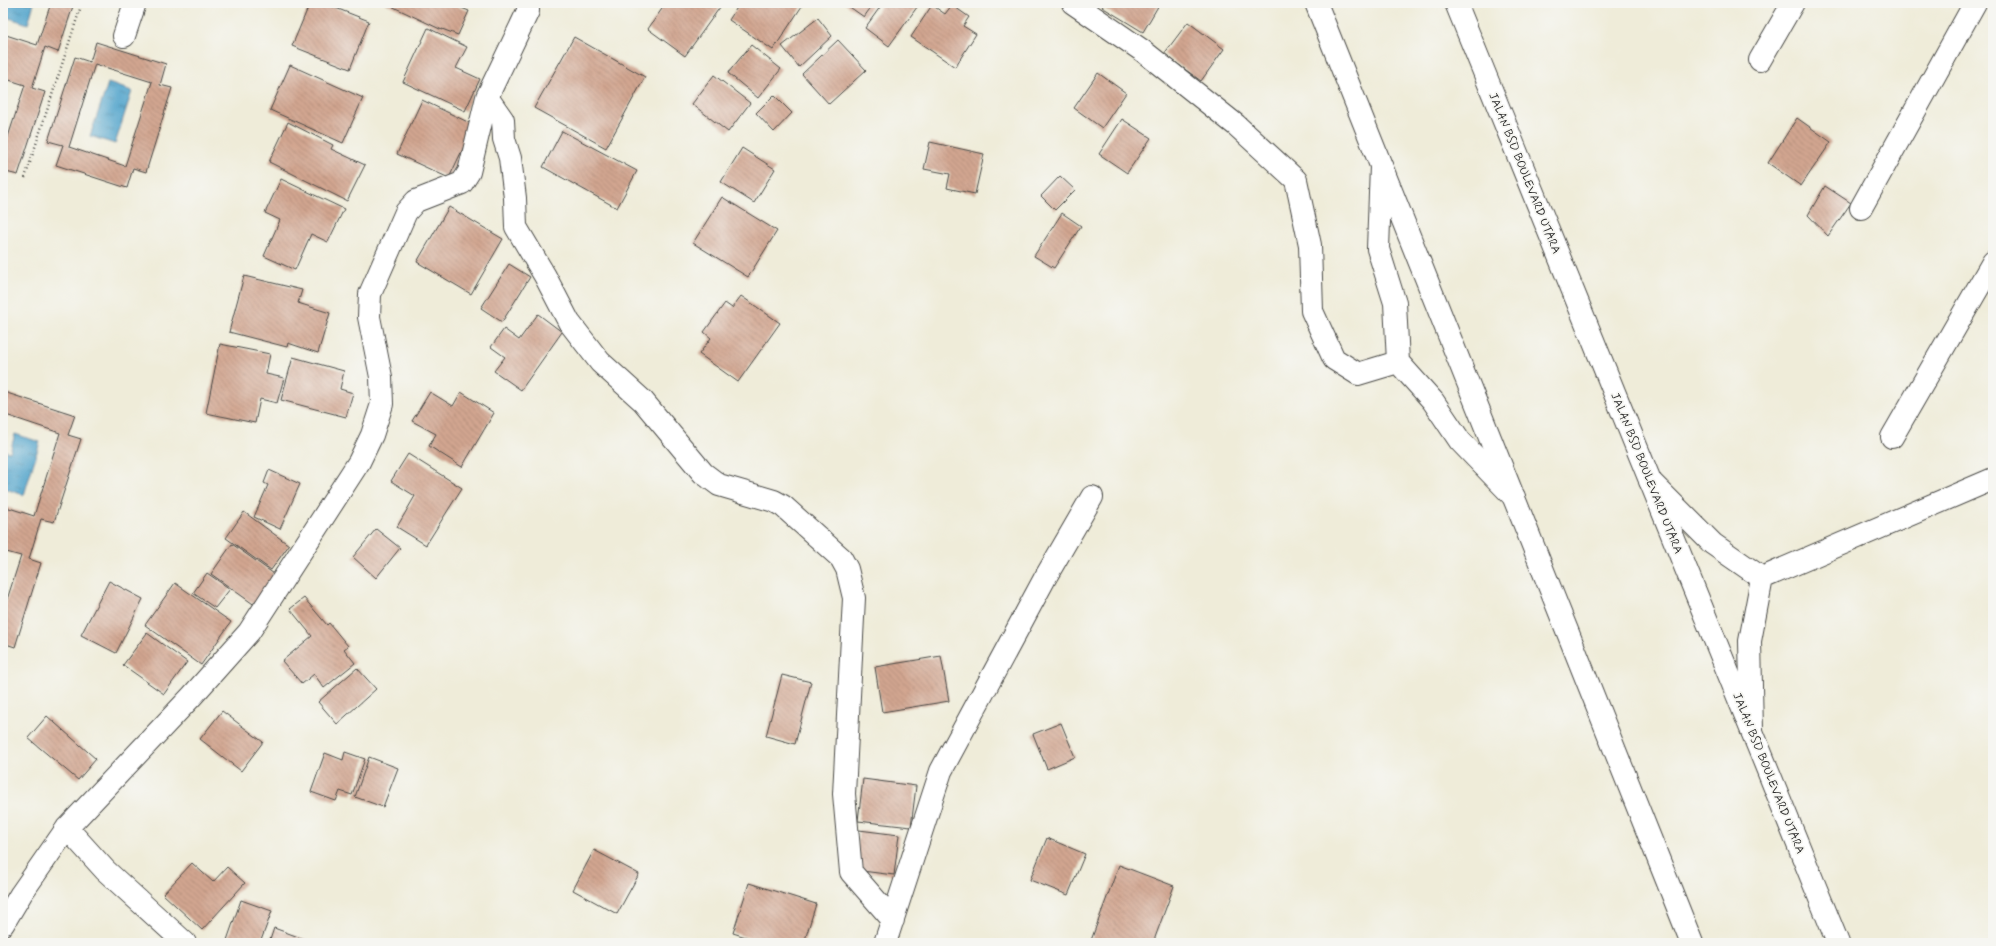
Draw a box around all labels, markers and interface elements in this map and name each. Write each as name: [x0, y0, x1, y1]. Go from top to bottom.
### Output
street label: JALAN BSD BOULEVARD UTARA: [1484, 90, 1564, 257]
street label: JALAN BSD BOULEVARD UTARA: [1606, 390, 1686, 557]
street label: JALAN BSD BOULEVARD UTARA: [1728, 690, 1808, 857]

